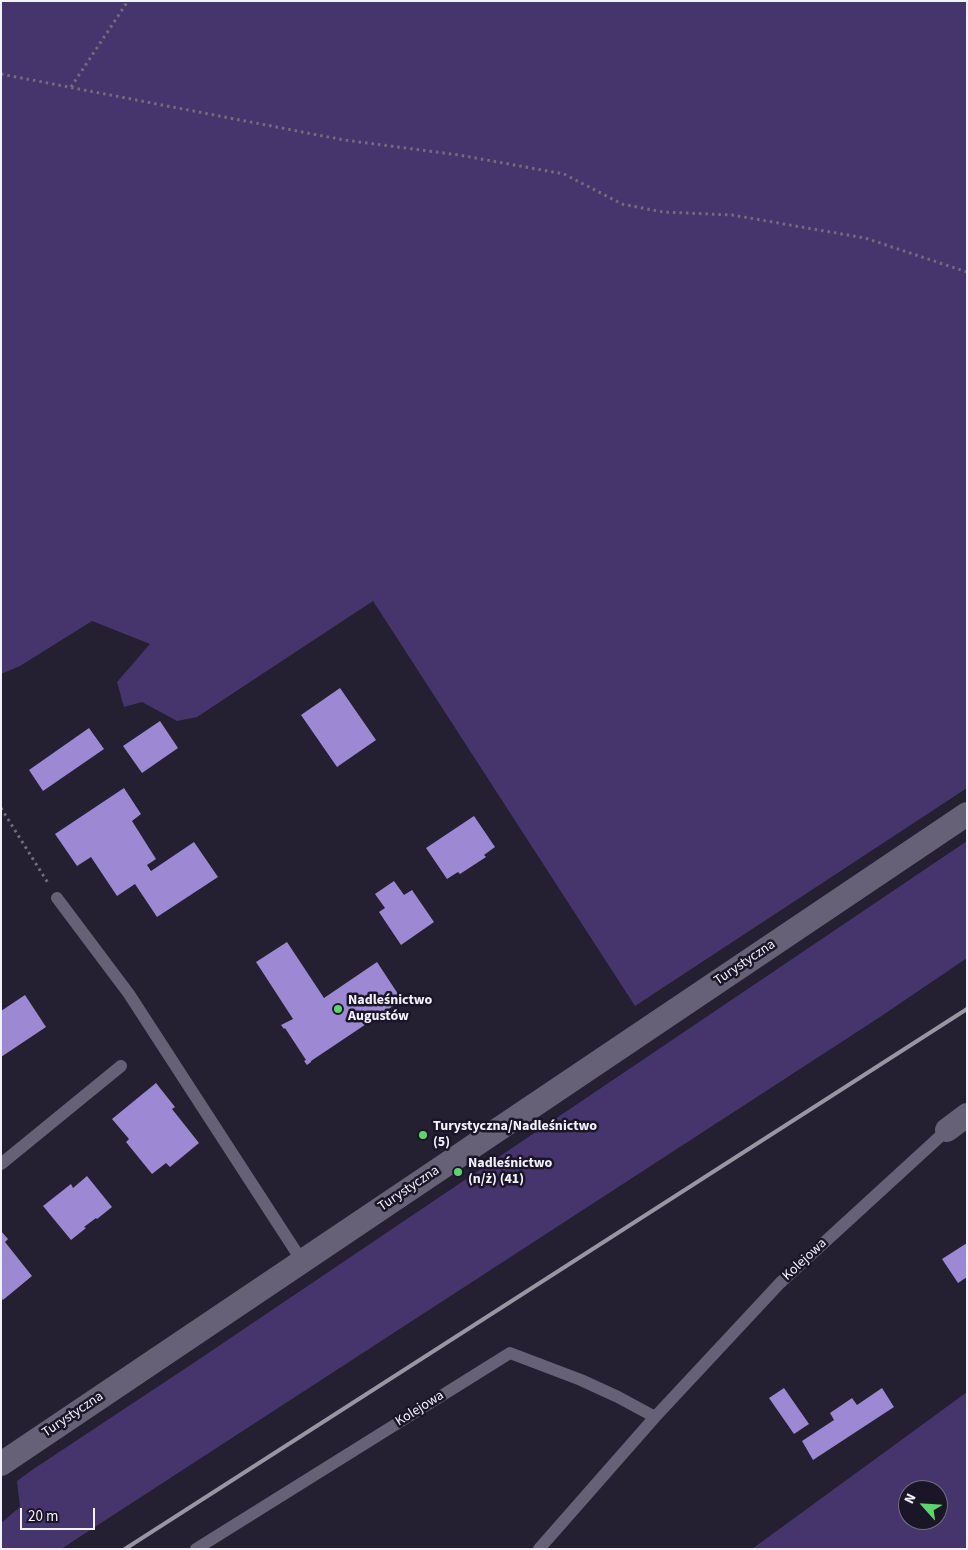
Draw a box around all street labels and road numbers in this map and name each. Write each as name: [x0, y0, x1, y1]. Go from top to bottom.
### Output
street label: Turystyczna: [711, 936, 779, 990]
street label: Turystyczna: [375, 1162, 443, 1216]
street label: Kolejowa: [779, 1235, 831, 1285]
street label: Turystyczna: [39, 1388, 107, 1442]
street label: Kolejowa: [393, 1388, 447, 1430]

